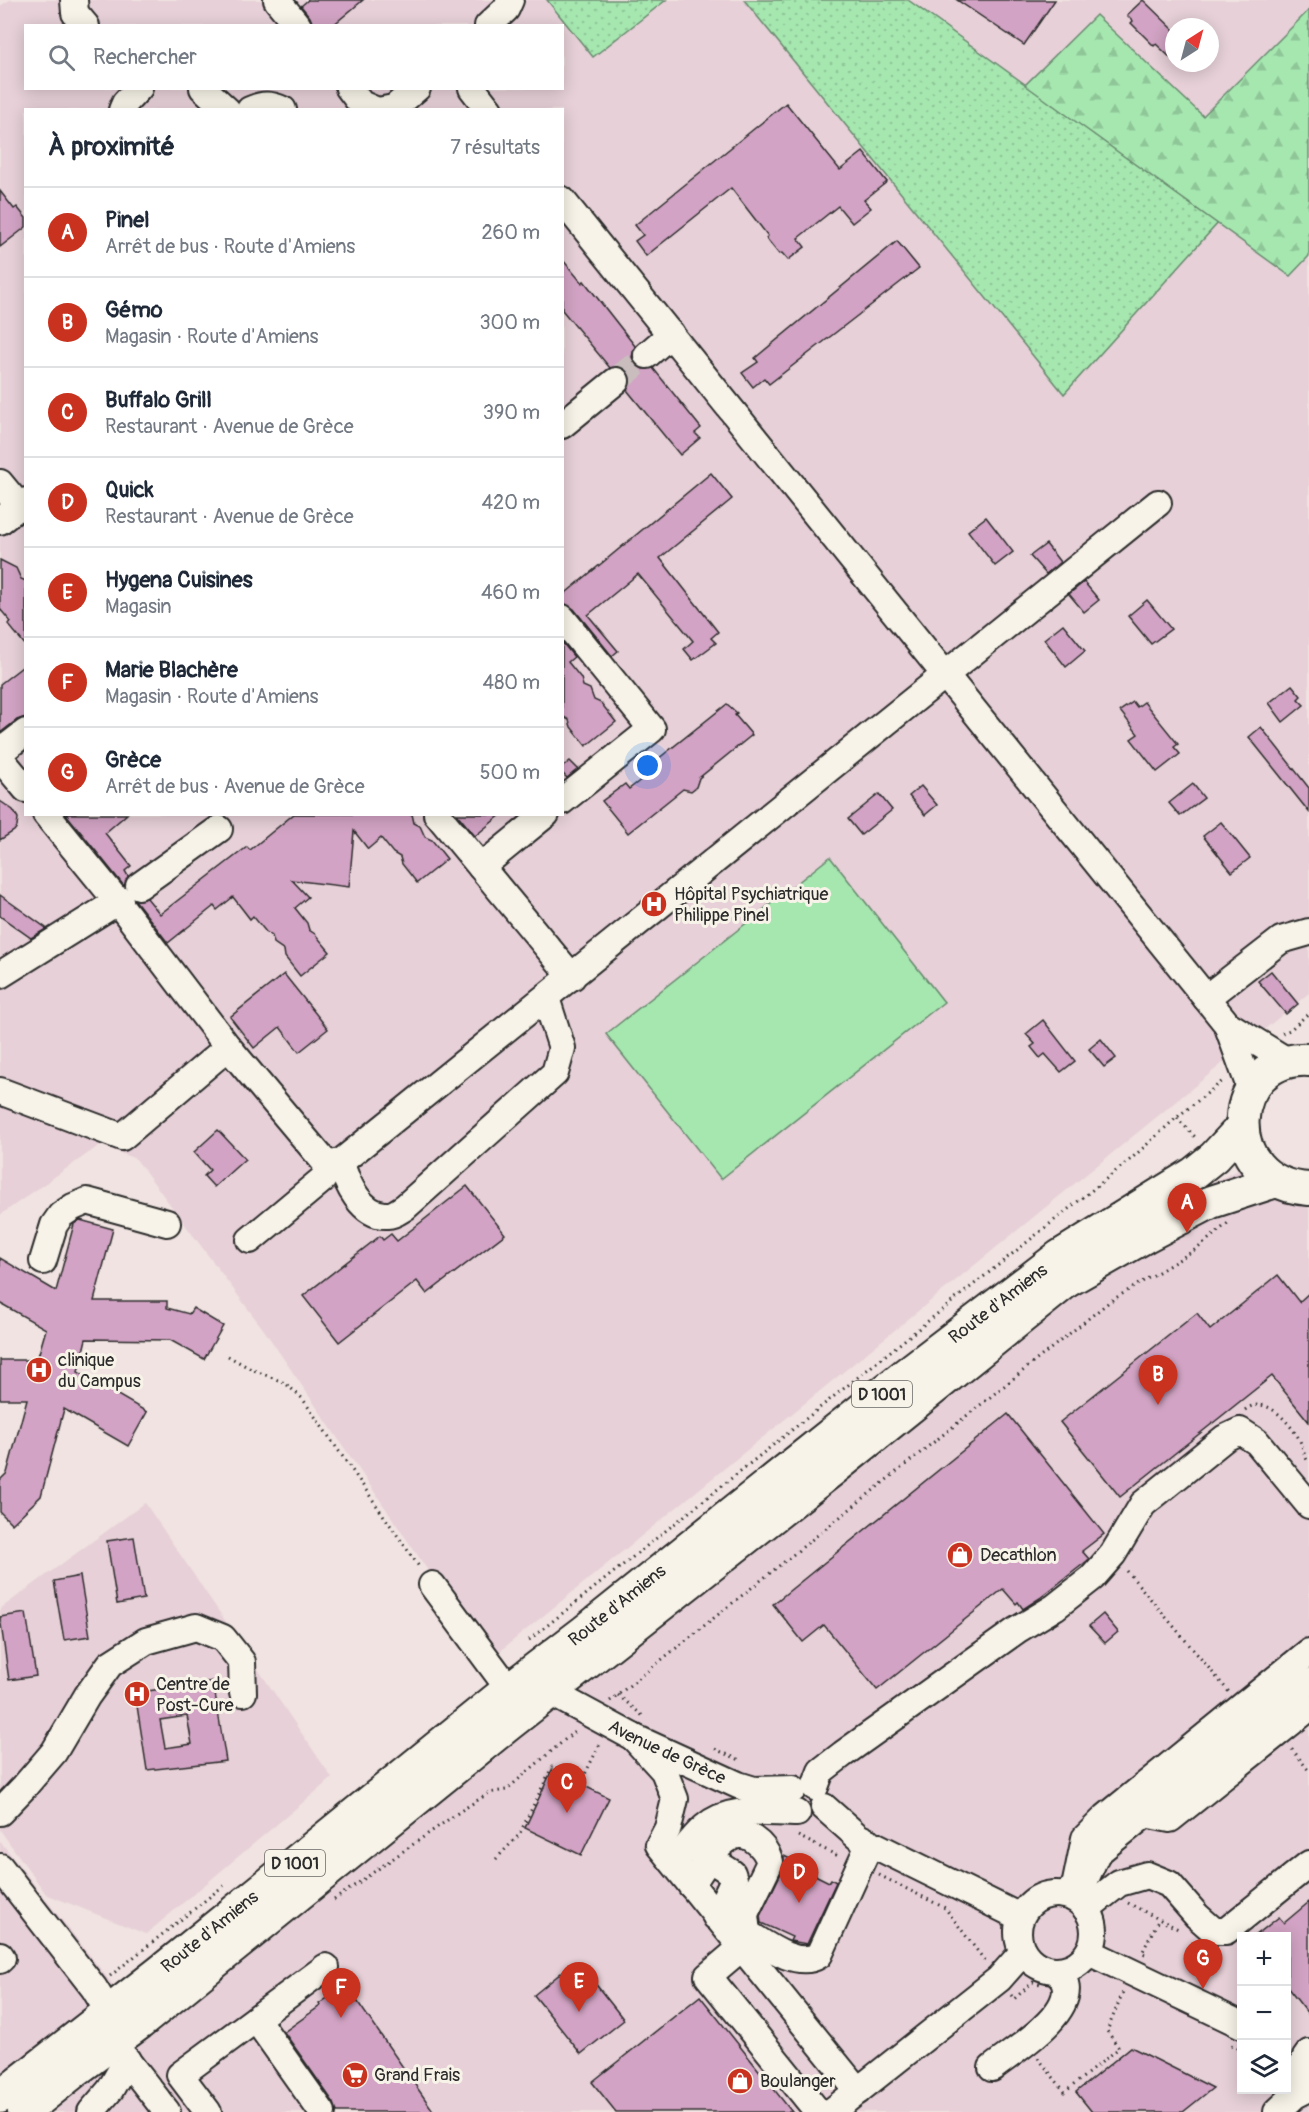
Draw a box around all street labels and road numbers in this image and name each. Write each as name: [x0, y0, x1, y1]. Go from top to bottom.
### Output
street label: Route d'Amiens: [944, 1259, 1052, 1349]
road number: D 1001: [852, 1381, 912, 1407]
street label: Route d'Amiens: [564, 1560, 671, 1652]
street label: Avenue de Grèce: [604, 1715, 729, 1790]
road number: D 1001: [265, 1850, 325, 1876]
street label: Route d'Amiens: [157, 1886, 263, 1978]

